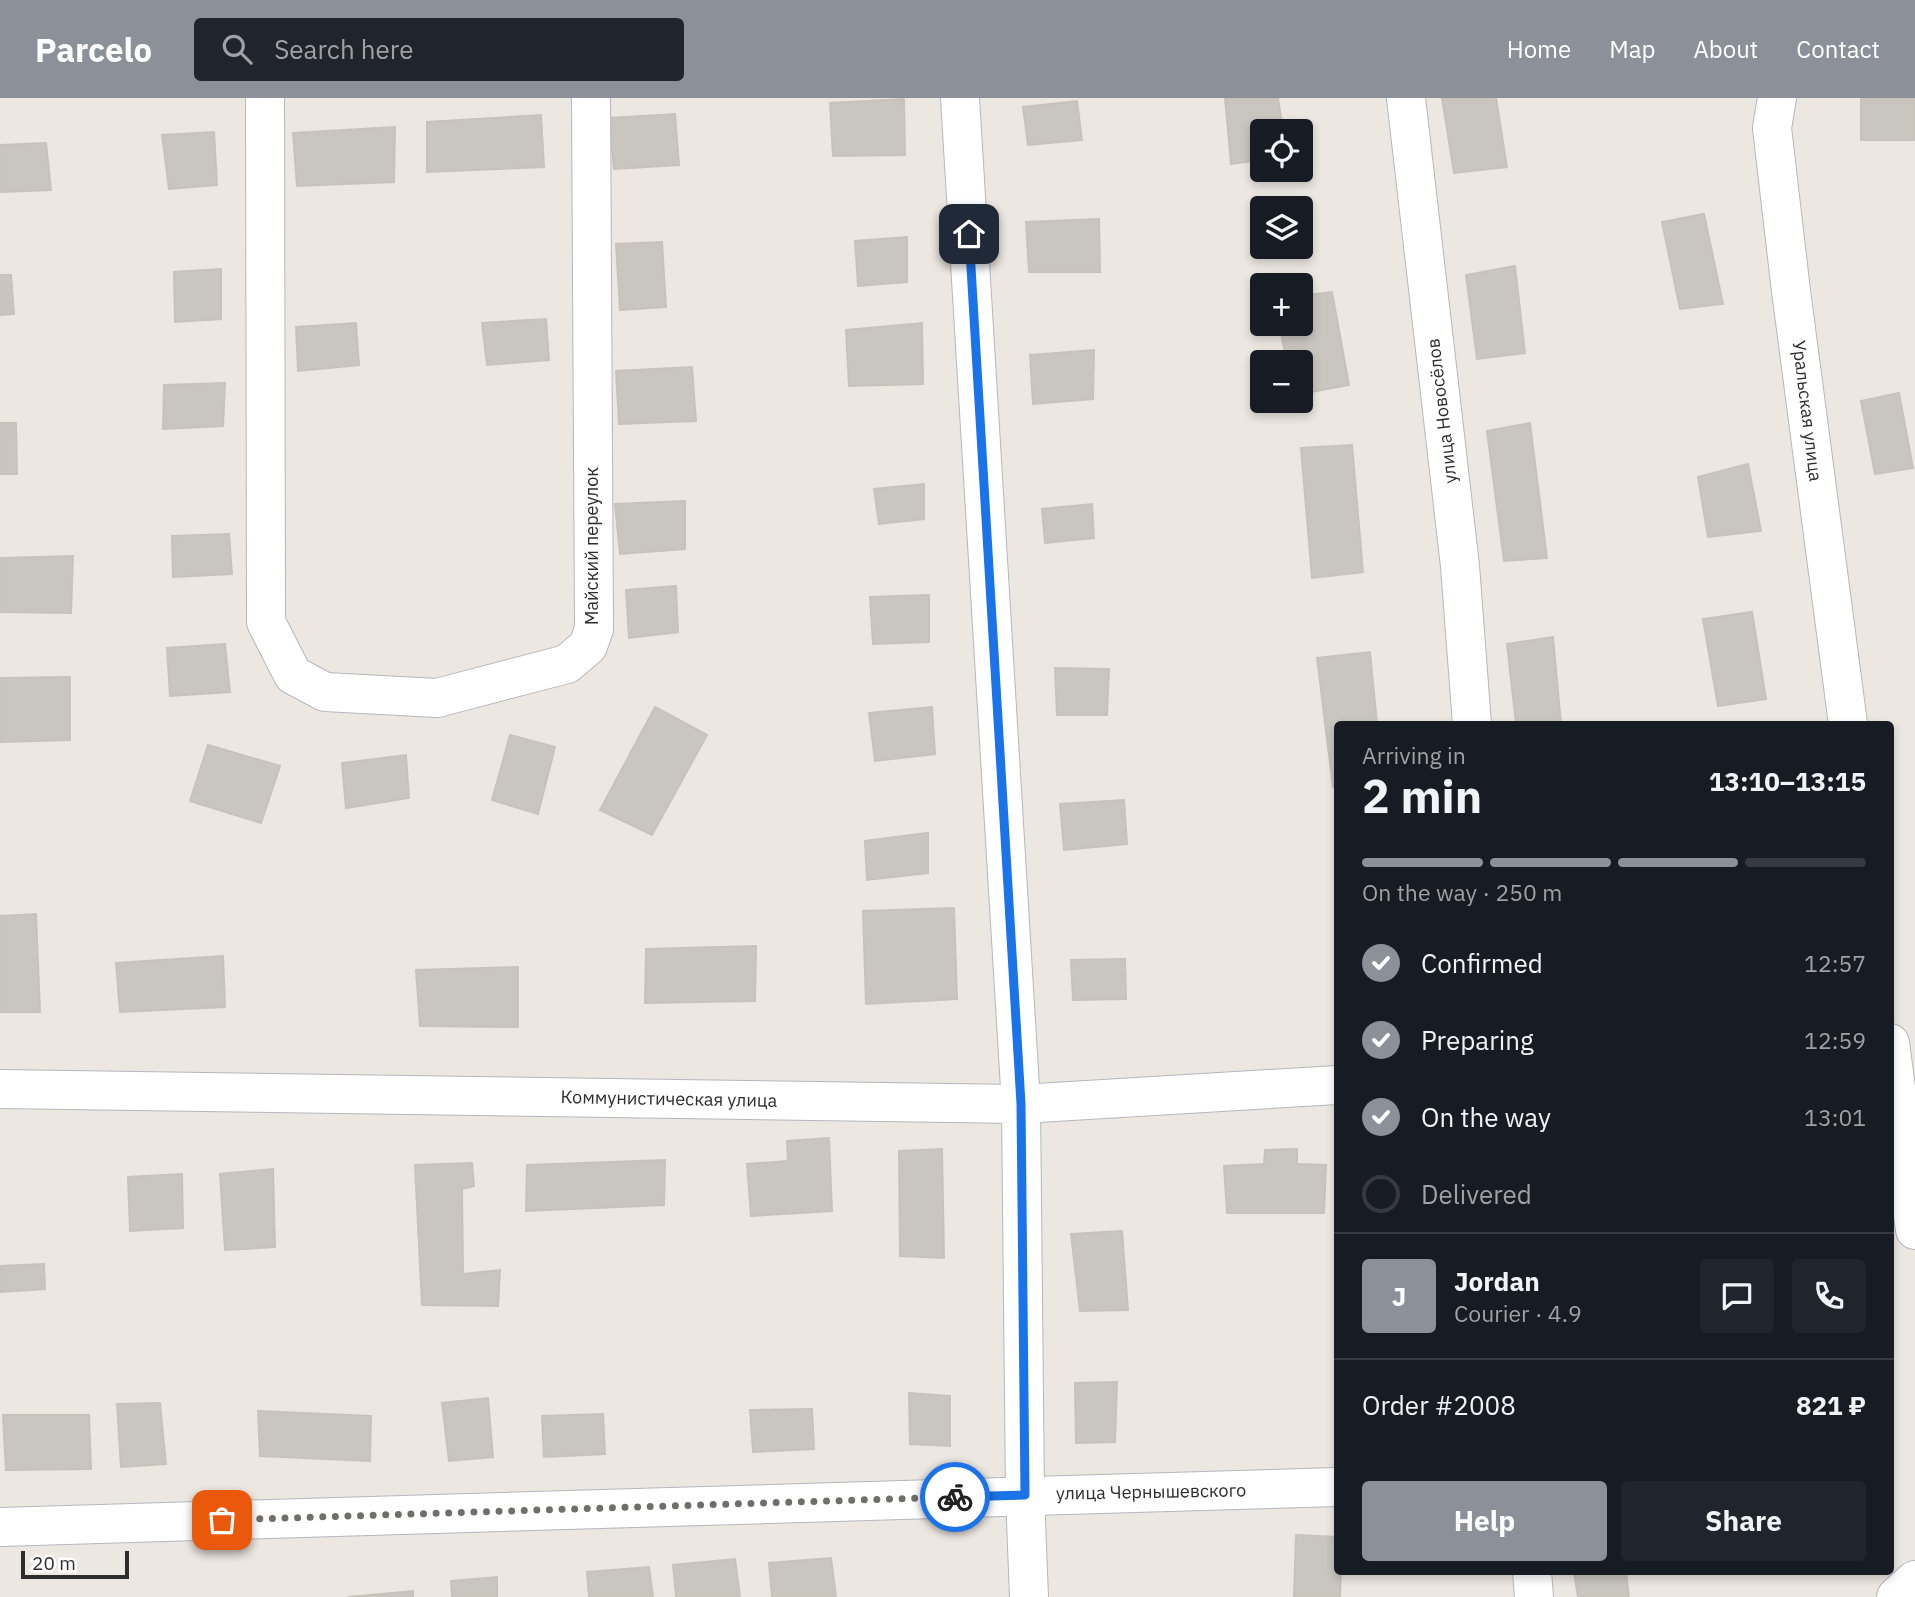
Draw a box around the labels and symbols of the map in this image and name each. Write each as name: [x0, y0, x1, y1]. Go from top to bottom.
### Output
pin: [939, 204, 999, 264]
street label: улица Новосёлов: [1421, 337, 1462, 485]
street label: Уральская улица: [1787, 339, 1828, 483]
street label: Майский переулок: [580, 467, 603, 625]
street label: Коммунистическая улица: [560, 1085, 778, 1112]
courier: [920, 1462, 990, 1532]
street label: улица Чернышевского: [1056, 1478, 1246, 1505]
pin: [192, 1490, 252, 1550]
scale bar: [21, 1548, 130, 1580]

